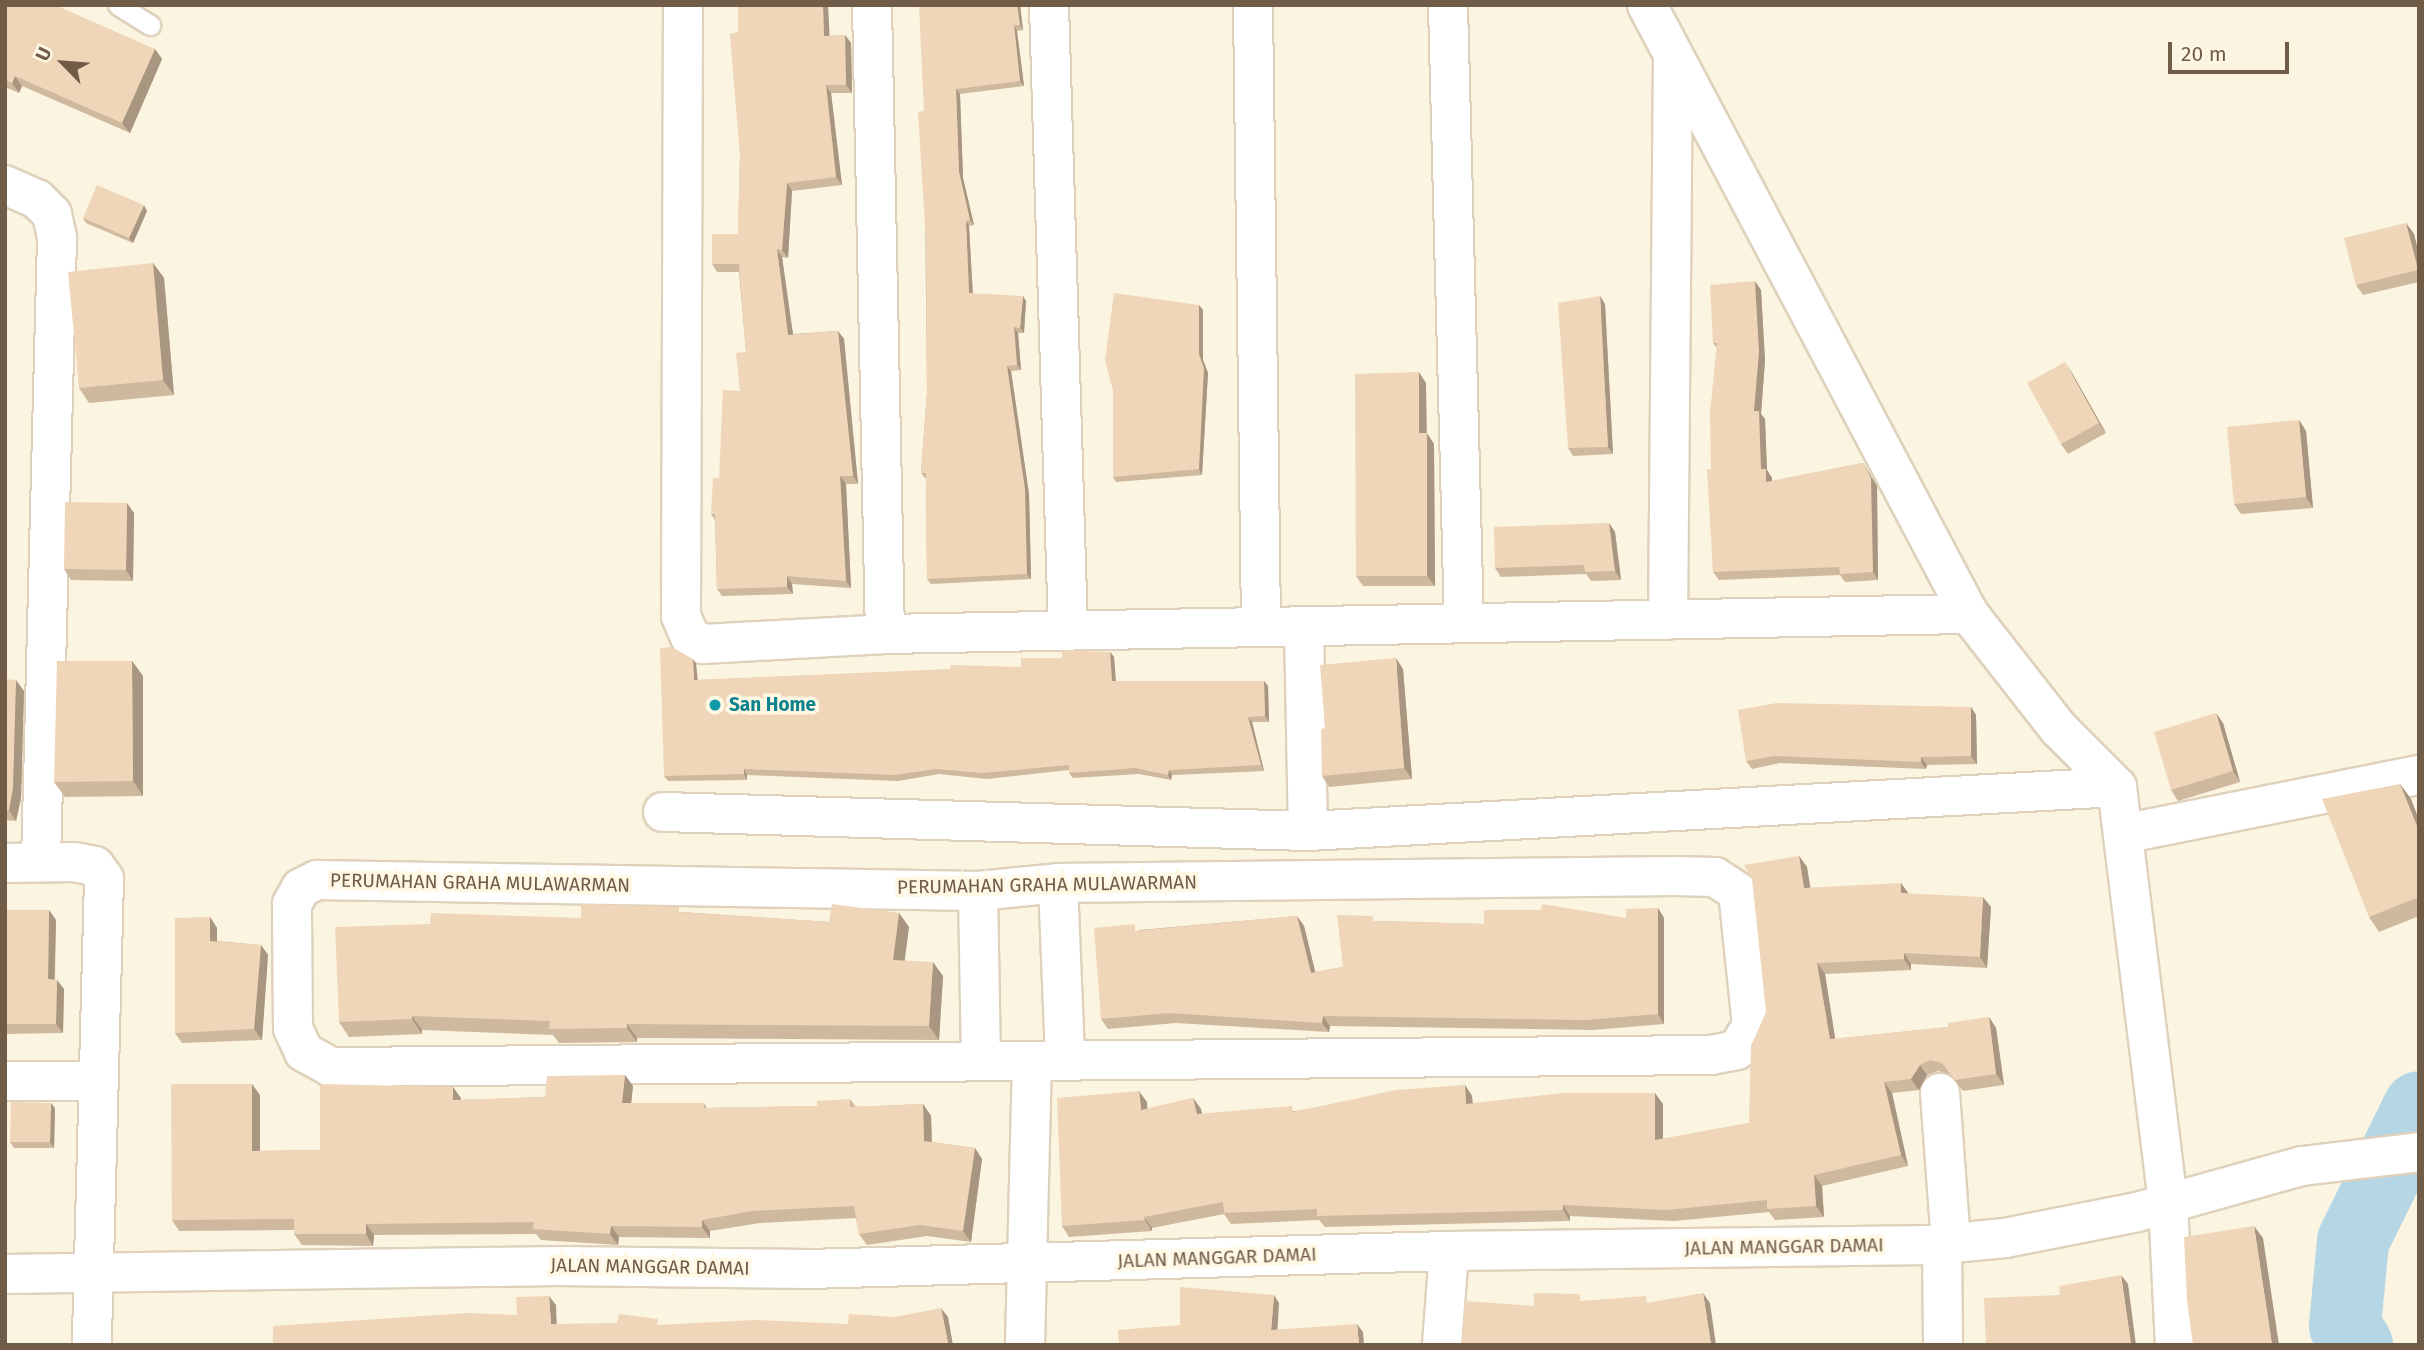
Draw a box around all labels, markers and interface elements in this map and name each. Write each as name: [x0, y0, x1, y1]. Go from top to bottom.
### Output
north arrow: [28, 28, 98, 98]
scale bar: [2172, 28, 2293, 72]
text: 20 m: [2181, 41, 2227, 67]
text: U: [30, 43, 57, 64]
place label: San Home: [729, 694, 816, 716]
marker: San Home: [707, 697, 723, 713]
street label: PERUMAHAN GRAHA MULAWARMAN: [330, 869, 630, 897]
street label: PERUMAHAN GRAHA MULAWARMAN: [897, 871, 1197, 899]
street label: JALAN MANGGAR DAMAI: [1684, 1234, 1884, 1260]
street label: JALAN MANGGAR DAMAI: [1117, 1243, 1317, 1273]
street label: JALAN MANGGAR DAMAI: [550, 1254, 750, 1280]

